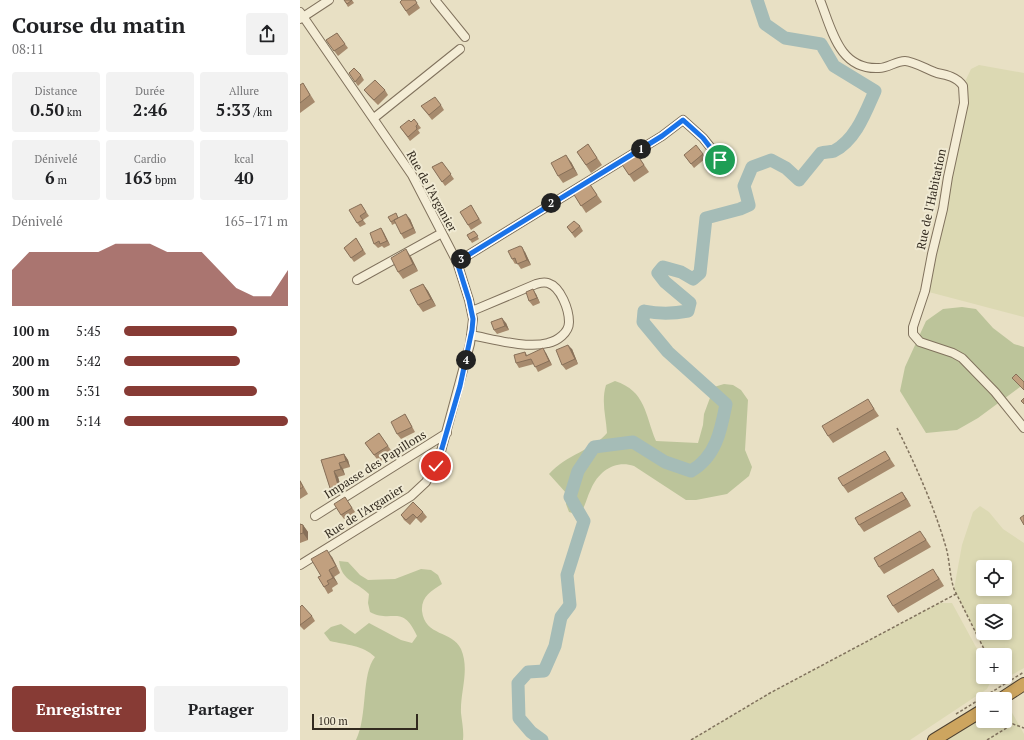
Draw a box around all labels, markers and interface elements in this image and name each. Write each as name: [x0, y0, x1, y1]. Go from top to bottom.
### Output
text: Course du matin: [12, 10, 185, 39]
button: share: [246, 13, 288, 55]
text: 08:11: [12, 40, 44, 58]
text: Distance: [35, 84, 77, 98]
text: Durée: [135, 84, 165, 98]
text: Allure: [229, 84, 259, 98]
text: 0.50: [30, 98, 64, 121]
text: 2:46: [133, 98, 167, 121]
text: 5:33: [216, 98, 251, 121]
text: km: [64, 105, 82, 119]
text: /km: [251, 105, 272, 119]
pin: 1: [631, 139, 651, 159]
text: 1: [638, 142, 644, 156]
pin: [703, 143, 737, 177]
street label: Rue de l'Habitation: [913, 147, 949, 251]
street label: Rue de l'Arganier: [404, 148, 461, 235]
icon: arrive: [709, 149, 731, 171]
text: Dénivelé: [35, 152, 77, 166]
text: Cardio: [134, 152, 166, 166]
text: kcal: [234, 152, 254, 166]
text: 6: [45, 166, 55, 189]
text: 163: [123, 166, 152, 189]
text: 40: [234, 166, 254, 189]
text: m: [55, 173, 67, 187]
text: bpm: [152, 173, 177, 187]
pin: 2: [541, 193, 561, 213]
text: 2: [548, 196, 554, 210]
text: Dénivelé: [12, 212, 63, 230]
text: 165–171 m: [224, 212, 288, 230]
pin: 3: [451, 249, 471, 269]
text: 3: [458, 252, 464, 266]
text: 100 m: [12, 322, 50, 340]
text: 5:45: [76, 322, 101, 340]
pin: 4: [456, 350, 476, 370]
text: 200 m: [12, 352, 50, 370]
text: 5:42: [76, 352, 101, 370]
text: 4: [463, 353, 469, 367]
text: 300 m: [12, 382, 50, 400]
text: 5:31: [76, 382, 101, 400]
text: 400 m: [12, 412, 50, 430]
text: 5:14: [76, 412, 101, 430]
street label: Impasse des Papillons: [321, 427, 429, 501]
pin: [419, 449, 453, 483]
icon: check: [425, 455, 447, 477]
street label: Rue de l'Arganier: [322, 480, 407, 541]
map controls: [976, 560, 1012, 728]
button: locate: [976, 560, 1012, 596]
button: layers: [976, 604, 1012, 640]
button: +: [976, 648, 1012, 684]
button: Enregistrer: [12, 686, 146, 732]
button: Partager: [154, 686, 288, 732]
button: −: [976, 692, 1012, 728]
scale bar: [312, 712, 418, 731]
text: 100 m: [318, 714, 348, 728]

